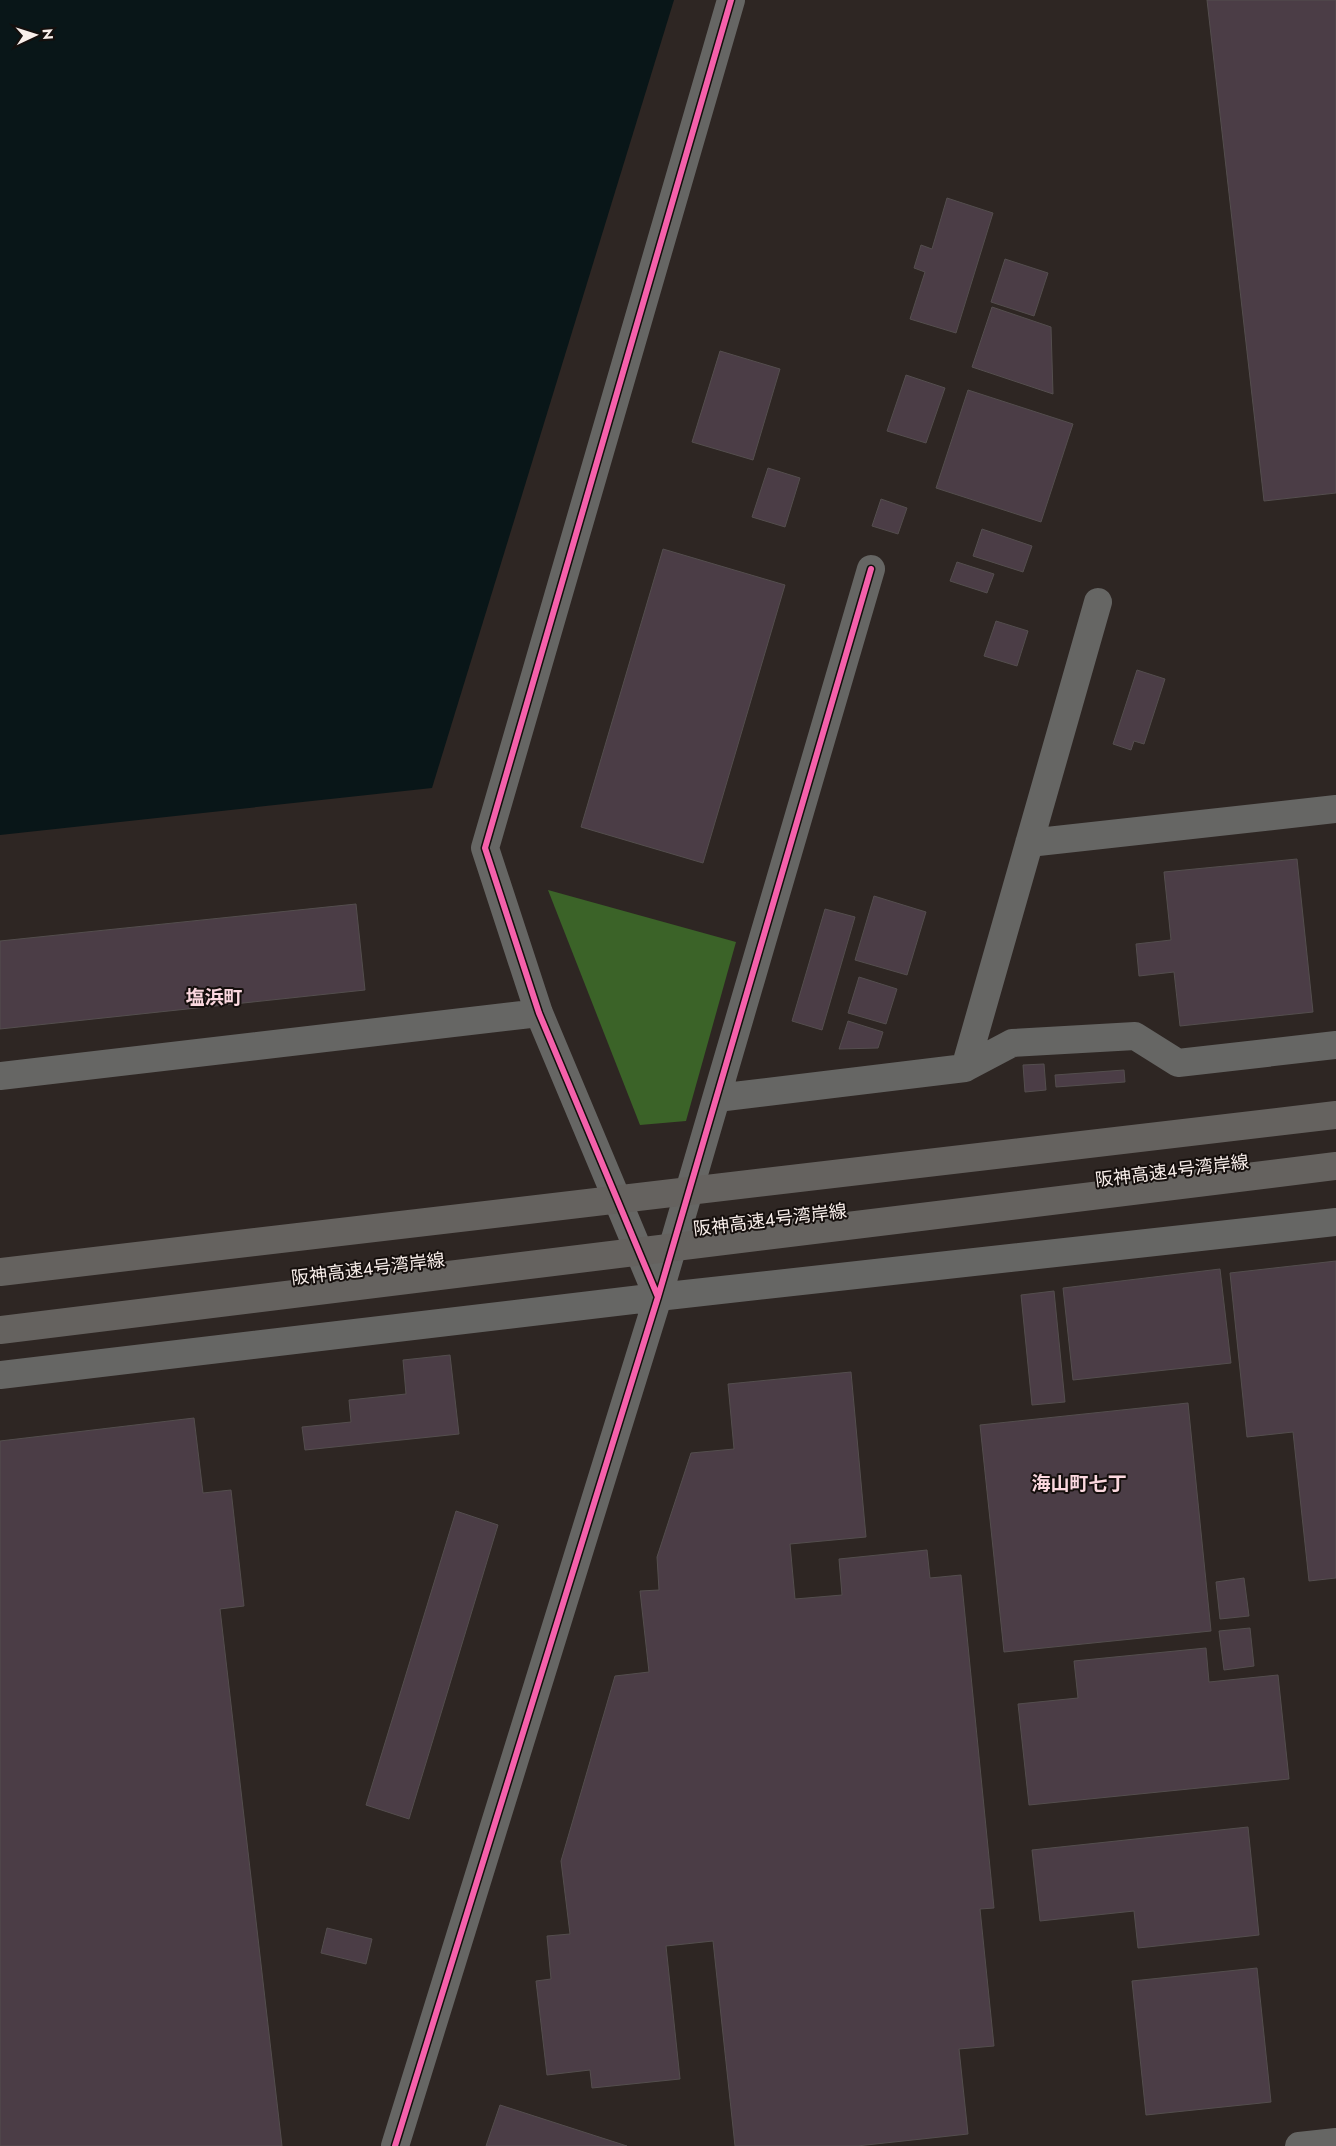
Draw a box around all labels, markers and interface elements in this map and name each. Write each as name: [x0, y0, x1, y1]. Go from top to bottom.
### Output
north arrow: [10, 10, 60, 60]
text: N: [38, 28, 58, 40]
district label: 塩浜町: [185, 984, 243, 1011]
street label: 阪神高速4号湾岸線: [1094, 1149, 1250, 1193]
street label: 阪神高速4号湾岸線: [692, 1198, 848, 1242]
street label: 阪神高速4号湾岸線: [290, 1247, 446, 1291]
district label: 海山町七丁: [1031, 1470, 1127, 1497]

